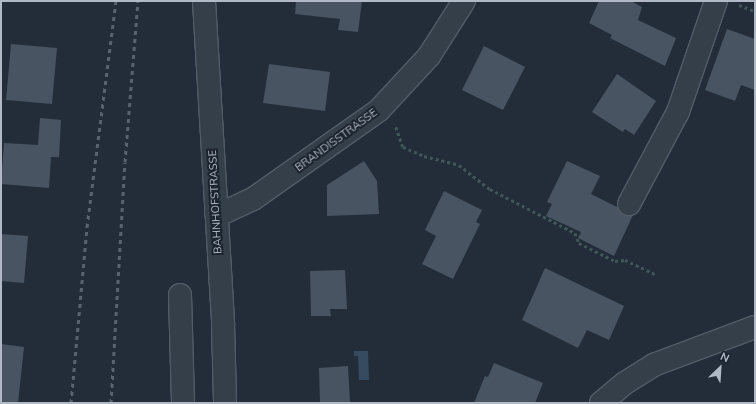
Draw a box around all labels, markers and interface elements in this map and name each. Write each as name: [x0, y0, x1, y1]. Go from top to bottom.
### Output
street label: BRANDISSTRASSE: [292, 106, 380, 174]
street label: BAHNHOFSTRASSE: [206, 150, 224, 254]
north arrow: [700, 348, 740, 388]
text: N: [718, 349, 732, 365]

